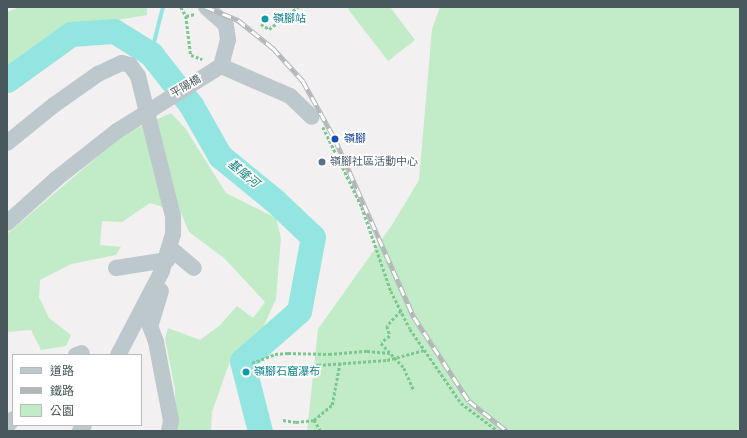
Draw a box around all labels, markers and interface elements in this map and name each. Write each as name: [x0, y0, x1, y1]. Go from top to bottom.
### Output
place label: 嶺腳站: [273, 12, 306, 26]
marker: 嶺腳站: [260, 14, 270, 24]
street label: 平陽橋: [168, 73, 204, 101]
place label: 嶺腳: [344, 132, 366, 146]
marker: 嶺腳: [329, 133, 341, 145]
place label: 嶺腳社區活動中心: [330, 155, 418, 169]
water label: 基隆河: [224, 157, 262, 191]
marker: 嶺腳社區活動中心: [317, 157, 327, 167]
legend: [12, 354, 142, 426]
text: 道路: [50, 363, 74, 379]
place label: 嶺腳石窟瀑布: [254, 365, 320, 379]
marker: 嶺腳石窟瀑布: [241, 367, 251, 377]
text: 鐵路: [50, 383, 74, 399]
text: 公園: [50, 403, 74, 419]

